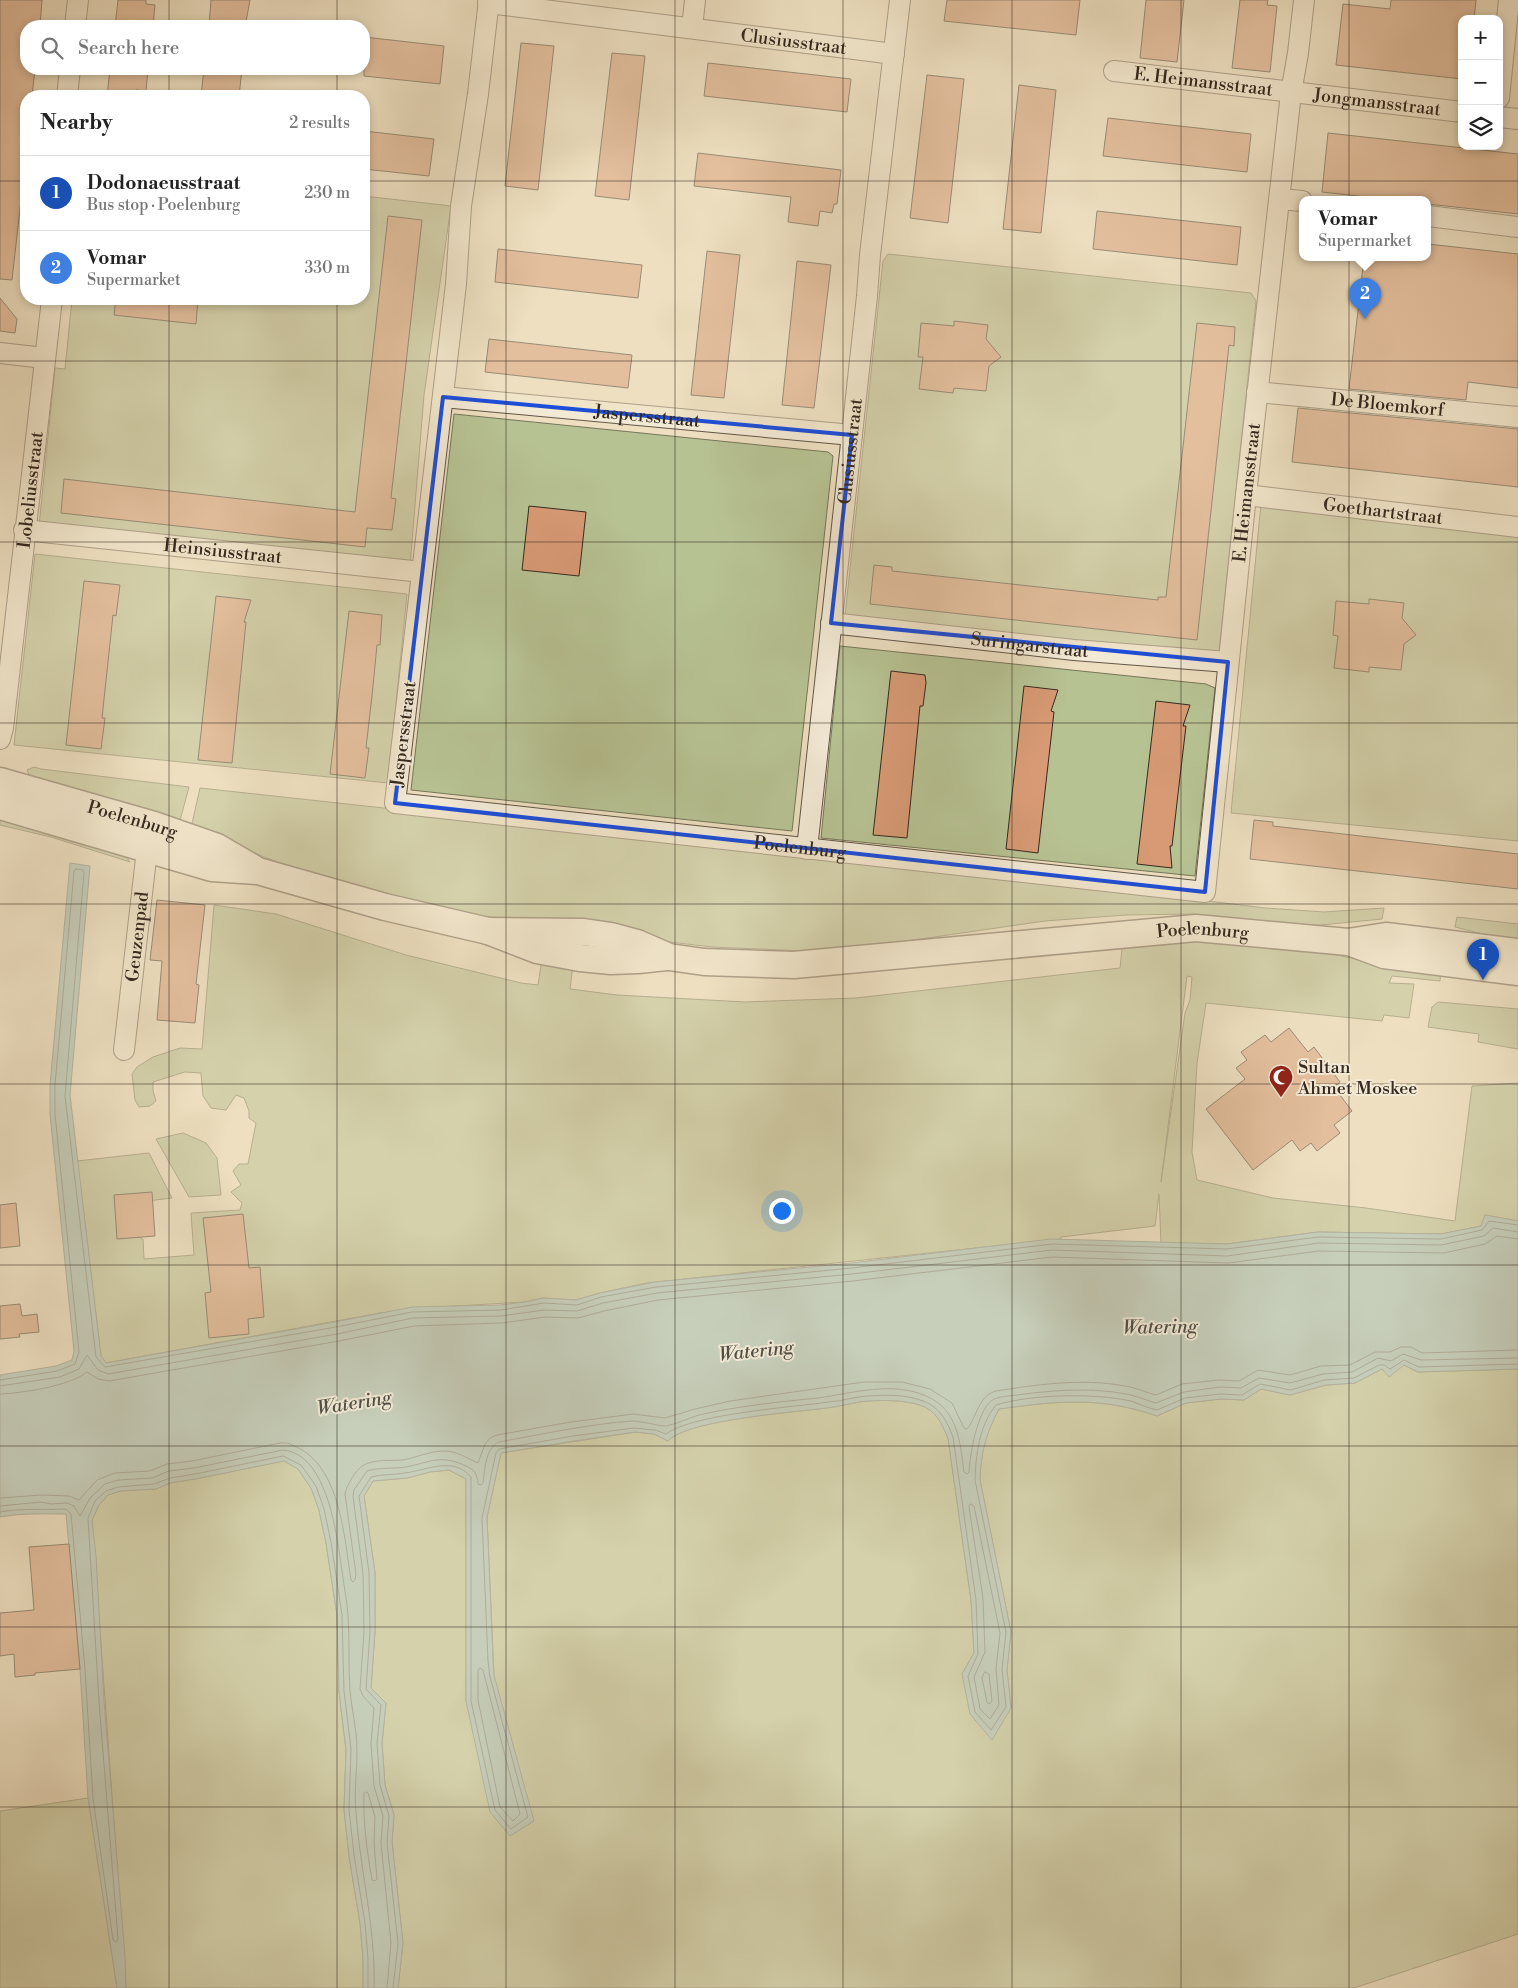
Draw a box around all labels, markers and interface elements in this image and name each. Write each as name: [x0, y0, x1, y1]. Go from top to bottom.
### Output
map controls: [1458, 15, 1503, 150]
button: +: [1458, 15, 1503, 60]
search box: [20, 20, 370, 75]
street label: Clusiusstraat: [739, 24, 849, 60]
icon: search: [38, 34, 66, 62]
text: Search here: [78, 36, 179, 60]
button: −: [1458, 60, 1503, 105]
street label: E. Heimansstraat: [1132, 62, 1275, 102]
street label: Jongmansstraat: [1311, 83, 1443, 121]
button: layers: [1458, 105, 1503, 150]
text: Nearby: [40, 110, 113, 136]
text: 2 results: [289, 113, 350, 133]
text: Dodonaeusstraat: [87, 171, 240, 195]
text: 1: [52, 183, 60, 203]
text: 230 m: [304, 183, 350, 203]
text: Bus stop · Poelenburg: [87, 195, 240, 215]
popup: [1299, 196, 1431, 261]
text: Vomar: [1318, 207, 1378, 231]
text: Supermarket: [1318, 231, 1412, 251]
text: Vomar: [87, 246, 147, 270]
text: 2: [51, 258, 61, 278]
text: 330 m: [304, 258, 350, 278]
text: Supermarket: [87, 270, 181, 290]
pin: 2: [1349, 278, 1381, 319]
street label: De Bloemkorf: [1330, 388, 1447, 422]
street label: Clusiusstraat: [833, 396, 868, 506]
street label: Jaspersstraat: [592, 400, 702, 433]
street label: E. Heimansstraat: [1228, 421, 1266, 563]
street label: Lobeliusstraat: [13, 430, 49, 550]
street label: Goethartstraat: [1322, 493, 1445, 530]
street label: Heinsiusstraat: [163, 534, 284, 569]
street label: Suringarstraat: [970, 628, 1090, 663]
street label: Jaspersstraat: [385, 679, 421, 789]
street label: Poelenburg: [85, 796, 181, 845]
street label: Poelenburg: [752, 831, 848, 865]
street label: Geuzenpad: [121, 890, 154, 983]
street label: Poelenburg: [1155, 917, 1251, 945]
pin: 1: [1467, 939, 1499, 980]
place label: Sultan Ahmet Moskee: [1297, 1056, 1417, 1100]
mosque icon: Sultan Ahmet Moskee: [1268, 1064, 1294, 1098]
your location: [769, 1198, 795, 1224]
water label: Watering: [1122, 1314, 1199, 1340]
water label: Watering: [718, 1335, 796, 1367]
water label: Watering: [315, 1385, 394, 1421]

